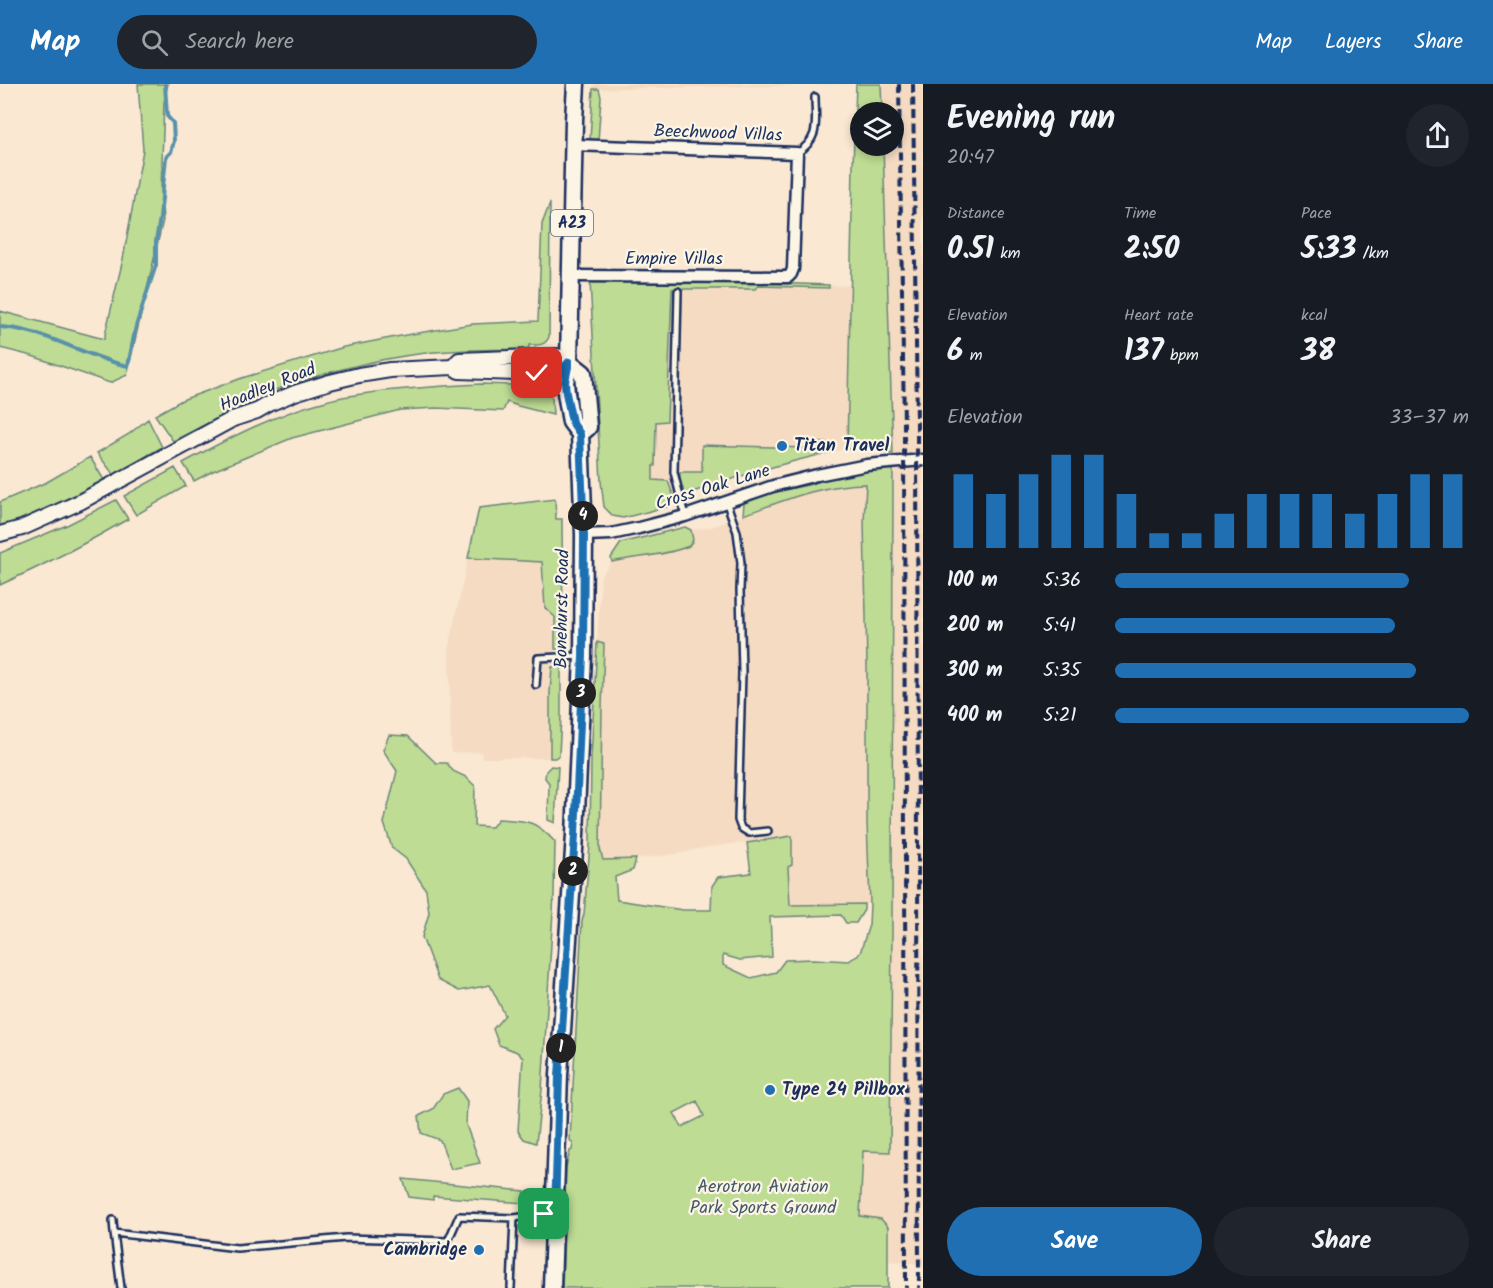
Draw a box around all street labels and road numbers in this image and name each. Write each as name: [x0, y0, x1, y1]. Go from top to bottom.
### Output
street label: Beechwood Villas: [653, 117, 783, 151]
road number: A23: [551, 210, 593, 236]
street label: Empire Villas: [625, 245, 723, 274]
street label: Hoadley Road: [215, 355, 322, 421]
street label: Cross Oak Lane: [652, 457, 774, 519]
street label: Bonehurst Road: [547, 548, 579, 669]

